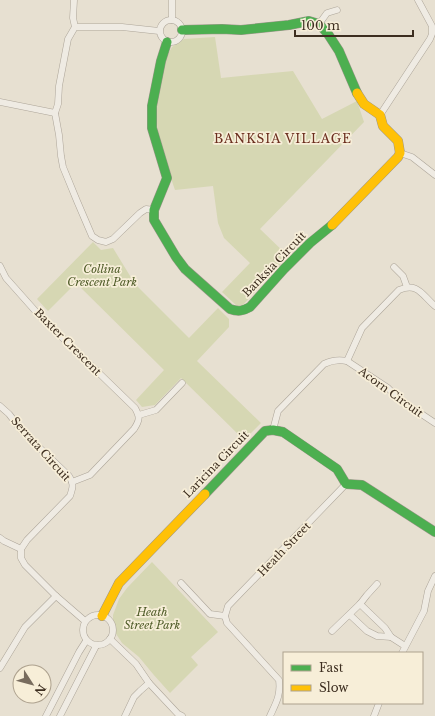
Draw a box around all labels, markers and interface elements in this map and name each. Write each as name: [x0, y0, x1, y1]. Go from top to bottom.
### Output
scale bar: [295, 12, 413, 38]
text: 100 m: [301, 18, 340, 33]
district label: BANKSIA VILLAGE: [214, 131, 352, 146]
street label: Banksia Circuit: [239, 228, 309, 300]
park label: Collina Crescent Park: [67, 262, 137, 289]
street label: Baxter Crescent: [32, 306, 105, 379]
street label: Acorn Circuit: [355, 363, 427, 421]
street label: Serrata Circuit: [8, 414, 74, 485]
street label: Laricina Circuit: [180, 427, 252, 501]
street label: Heath Street: [255, 518, 314, 579]
park label: Heath Street Park: [124, 605, 180, 632]
legend: [283, 652, 423, 704]
text: Fast: [319, 660, 344, 675]
north arrow: [12, 664, 52, 704]
text: Slow: [319, 680, 349, 695]
text: N: [31, 682, 49, 699]

